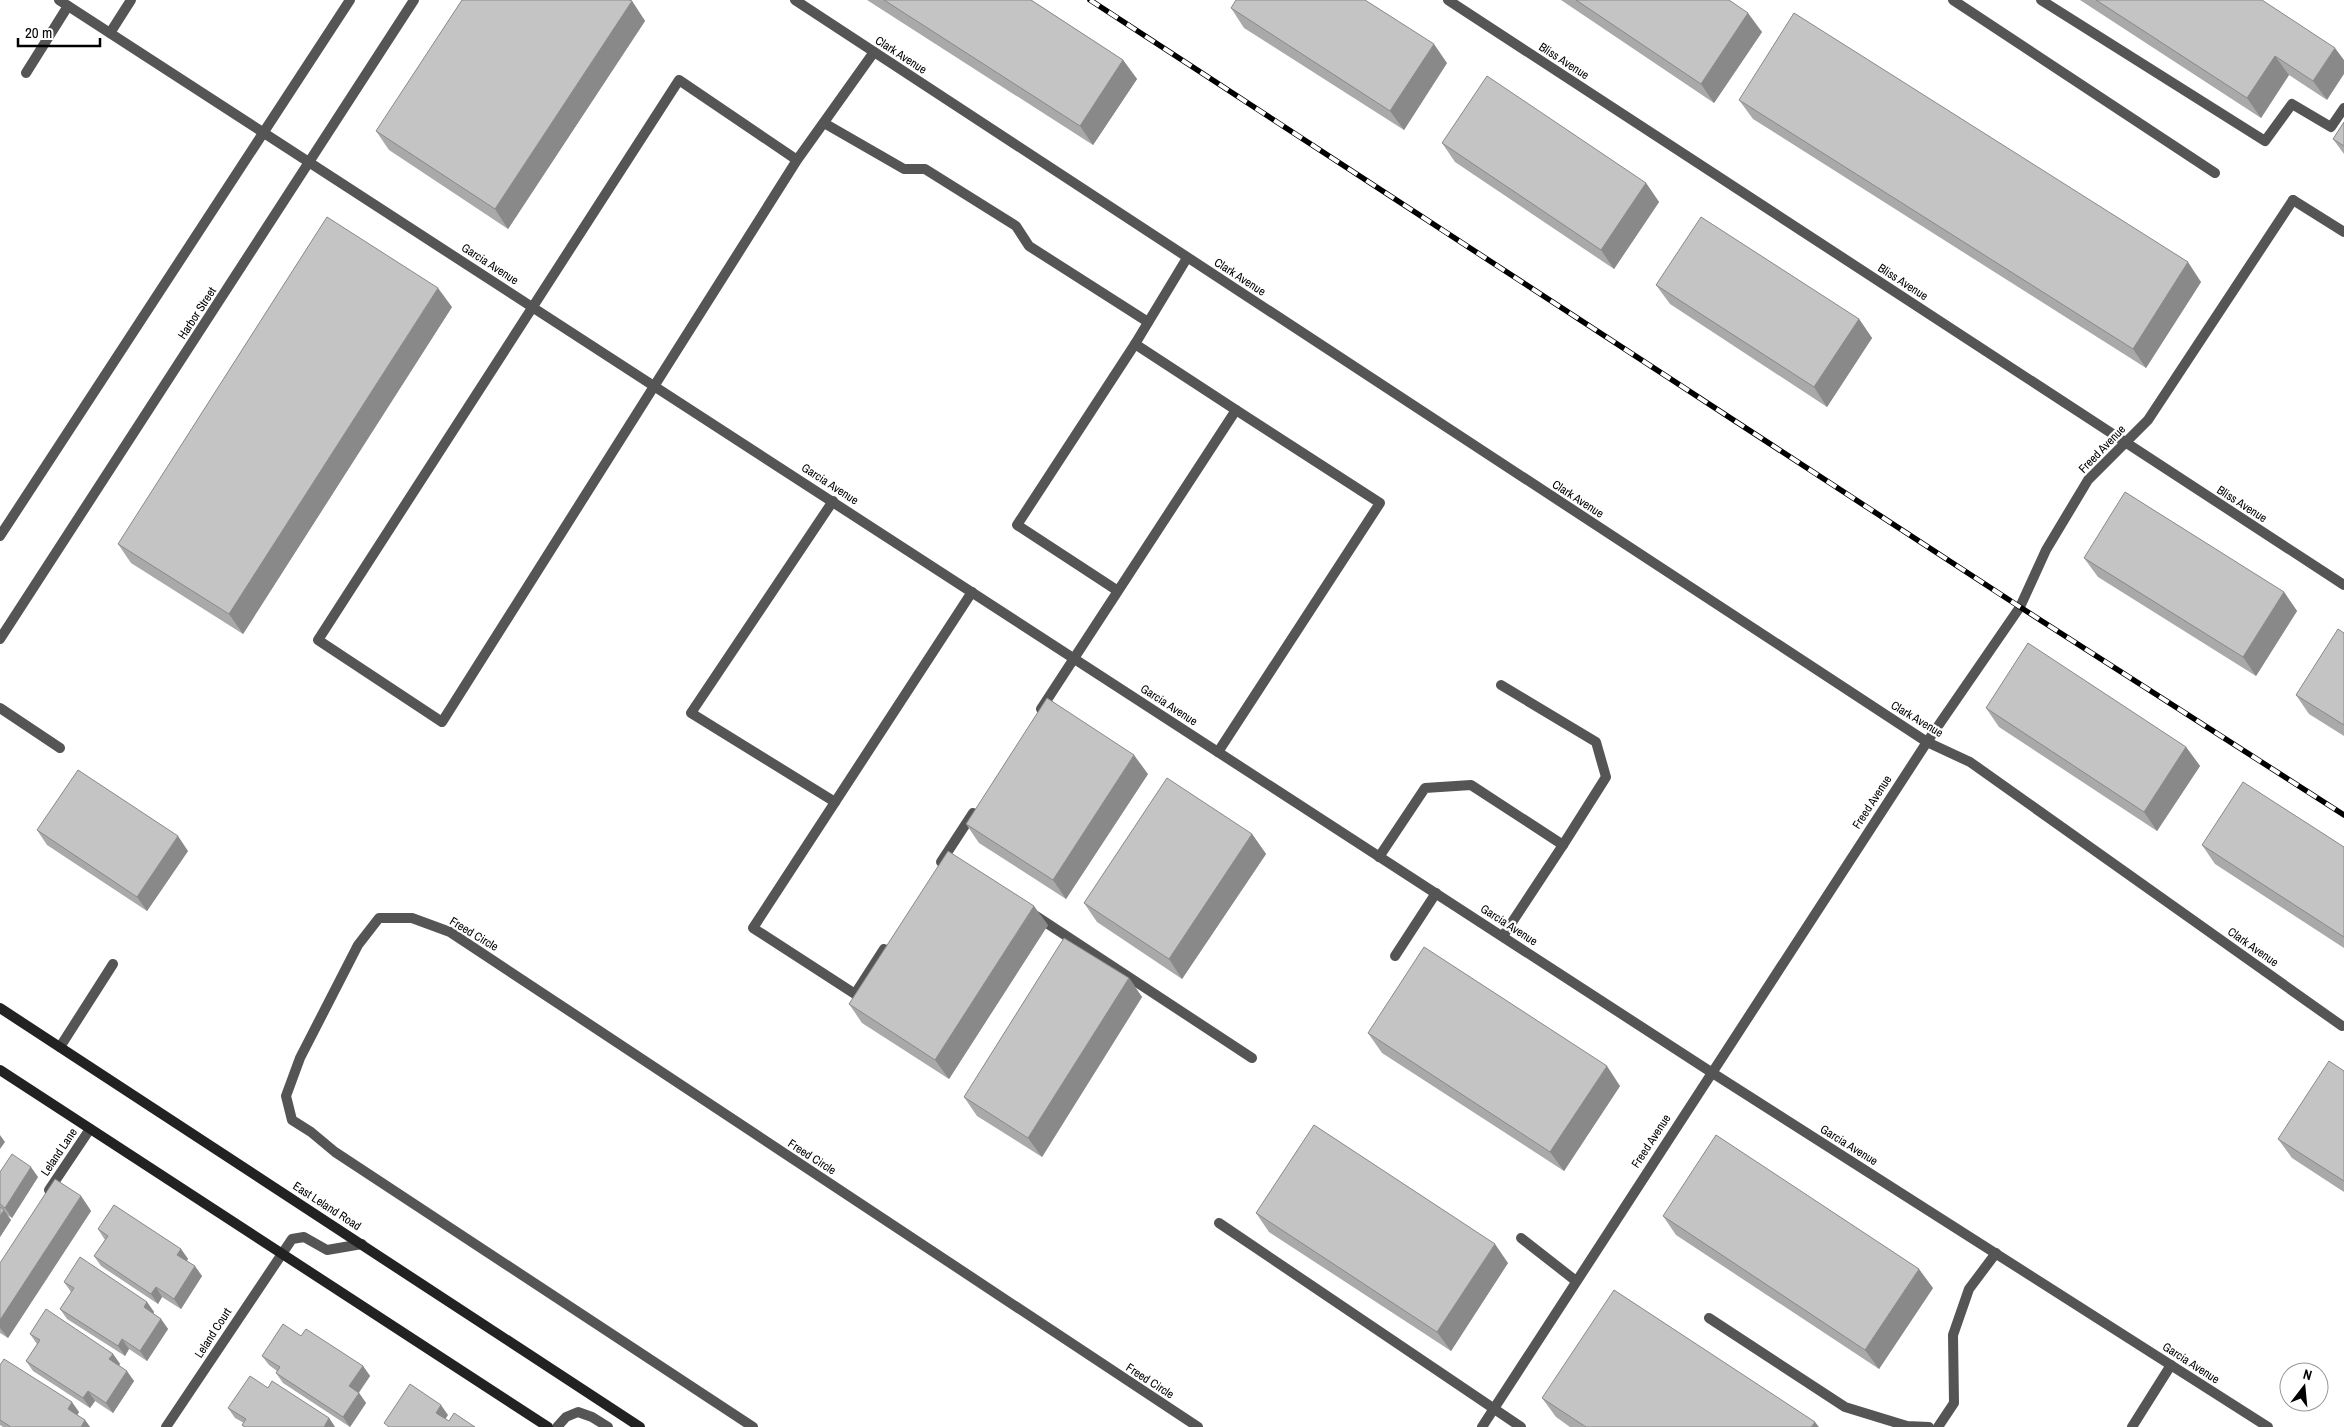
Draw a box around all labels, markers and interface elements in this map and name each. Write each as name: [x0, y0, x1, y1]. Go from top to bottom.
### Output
scale bar: [18, 15, 100, 47]
text: 20 m: [25, 22, 52, 43]
street label: Clark Avenue: [872, 32, 930, 78]
street label: Bliss Avenue: [1536, 39, 1592, 83]
street label: Garcia Avenue: [458, 240, 522, 288]
street label: Clark Avenue: [1211, 254, 1269, 300]
street label: Bliss Avenue: [1875, 260, 1931, 304]
street label: Harbor Street: [174, 284, 220, 342]
street label: Freed Avenue: [2075, 421, 2129, 477]
street label: Garcia Avenue: [798, 460, 862, 508]
street label: Clark Avenue: [1549, 476, 1607, 522]
street label: Bliss Avenue: [2214, 482, 2270, 526]
street label: Garcia Avenue: [1137, 681, 1201, 729]
street label: Clark Avenue: [1888, 697, 1946, 741]
street label: Freed Avenue: [1849, 772, 1895, 832]
street label: Garcia Avenue: [1477, 901, 1541, 949]
street label: Freed Circle: [447, 913, 501, 955]
street label: Clark Avenue: [2225, 924, 2281, 970]
street label: Freed Avenue: [1628, 1111, 1674, 1171]
street label: Garcia Avenue: [1817, 1121, 1881, 1169]
street label: Leland Lane: [37, 1125, 81, 1179]
street label: Freed Circle: [785, 1136, 839, 1178]
street label: East Leland Road: [290, 1178, 364, 1234]
street label: Leland Court: [191, 1305, 235, 1361]
street label: Garcia Avenue: [2159, 1339, 2223, 1387]
street label: Freed Circle: [1123, 1360, 1177, 1402]
north arrow: [2279, 1362, 2329, 1412]
text: N: [2301, 1365, 2314, 1384]

